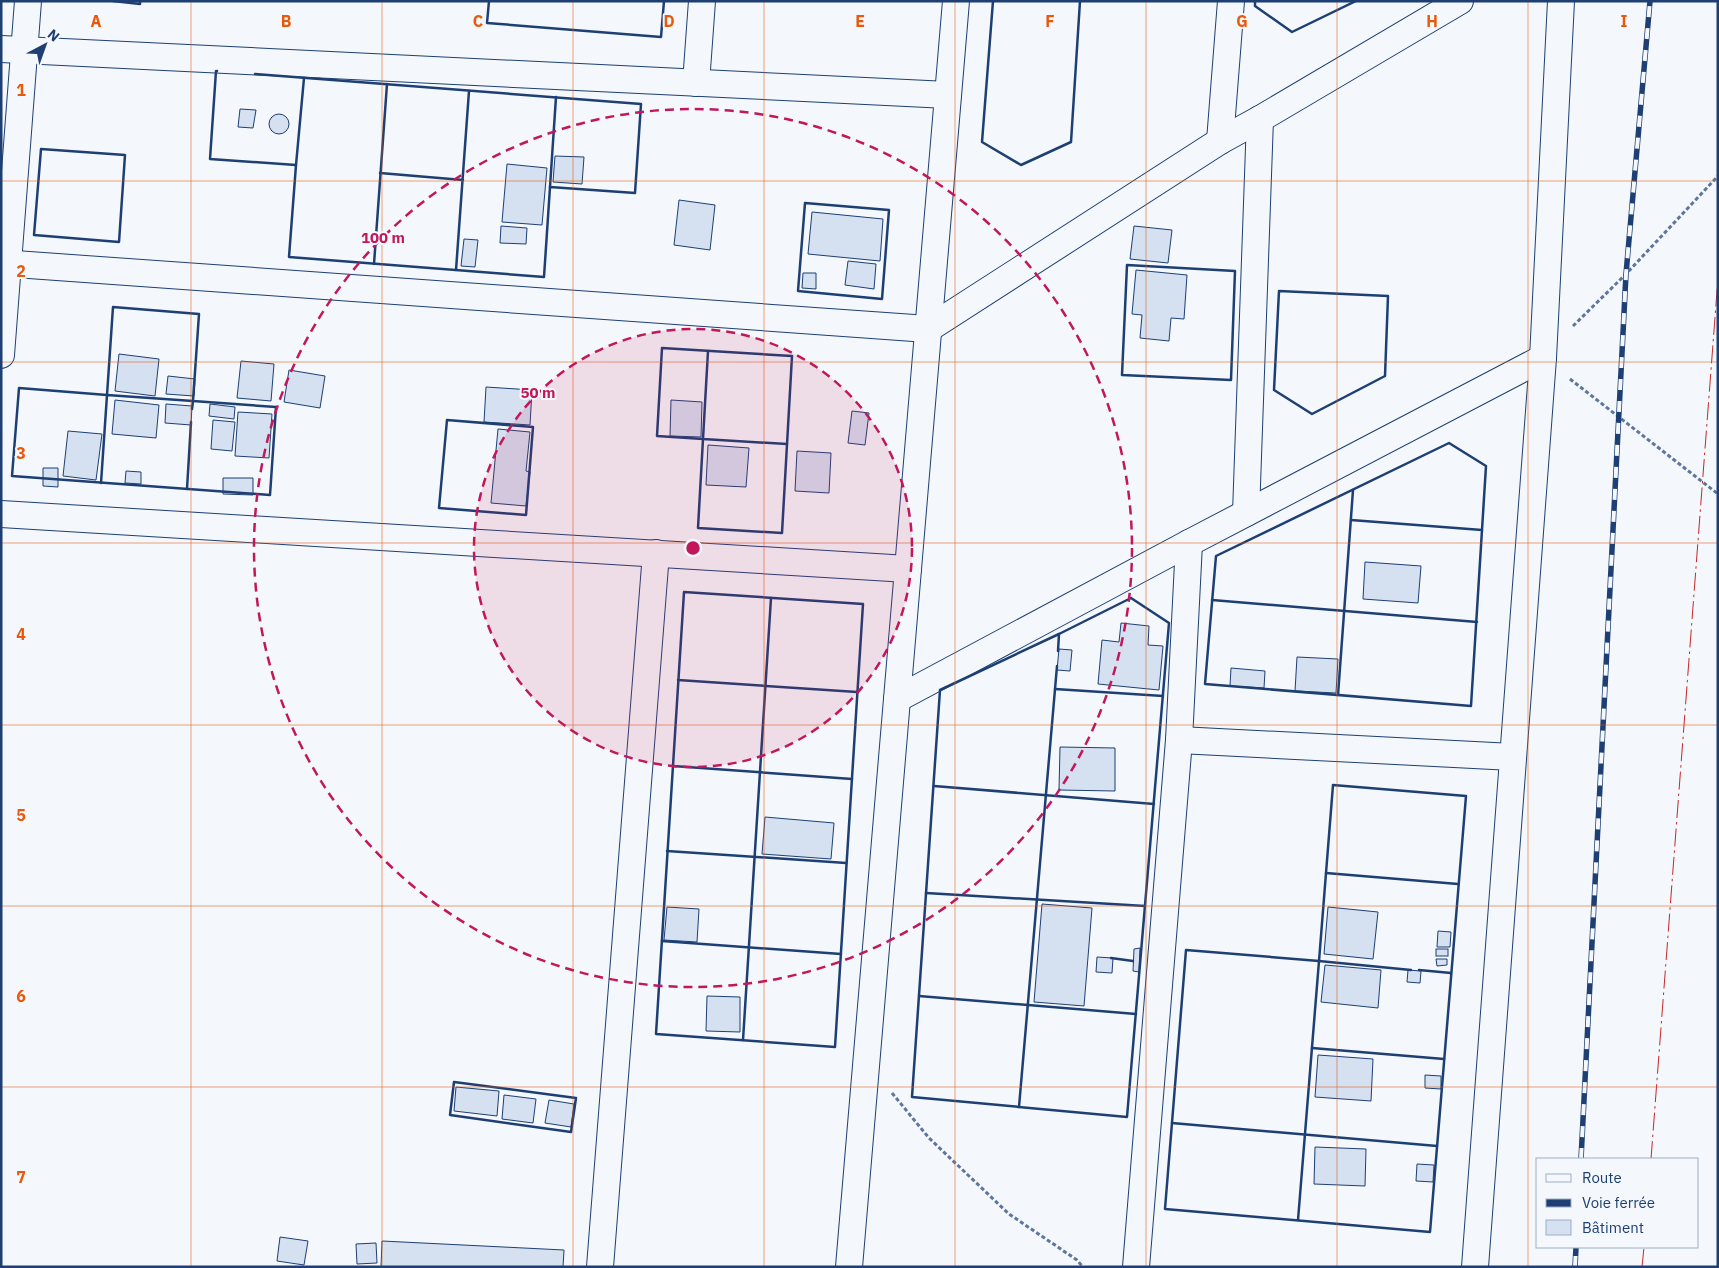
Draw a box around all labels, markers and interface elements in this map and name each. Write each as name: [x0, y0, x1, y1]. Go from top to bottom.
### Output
text: A: [91, 11, 102, 31]
text: B: [281, 11, 292, 31]
text: C: [473, 11, 483, 31]
text: D: [663, 11, 675, 31]
text: E: [855, 11, 865, 31]
text: F: [1045, 11, 1055, 31]
text: G: [1236, 11, 1248, 31]
text: H: [1426, 11, 1438, 31]
text: I: [1621, 11, 1628, 31]
north arrow: [20, 20, 70, 70]
text: N: [44, 25, 63, 45]
text: 1: [16, 80, 26, 100]
text: 100 m: [361, 228, 405, 247]
text: 2: [16, 261, 26, 281]
text: 50 m: [521, 383, 555, 402]
text: 3: [16, 443, 26, 463]
centre of rings: [684, 539, 702, 557]
text: 4: [16, 624, 26, 644]
text: 5: [16, 805, 26, 825]
text: 6: [16, 986, 26, 1006]
legend: [1536, 1158, 1699, 1248]
text: 7: [16, 1167, 26, 1187]
text: Route: [1582, 1168, 1622, 1187]
text: Voie ferrée: [1582, 1193, 1655, 1212]
text: Bâtiment: [1582, 1218, 1644, 1237]

